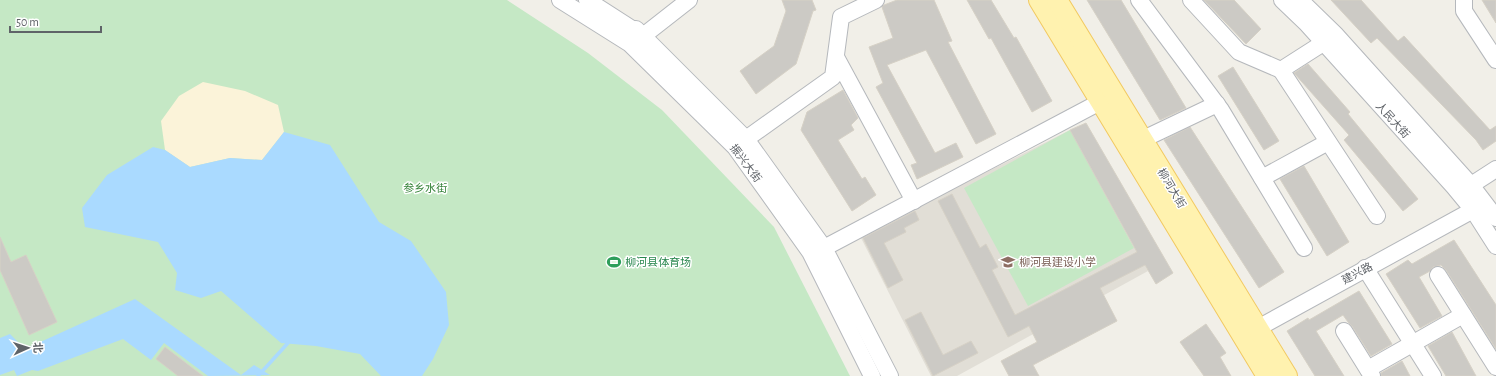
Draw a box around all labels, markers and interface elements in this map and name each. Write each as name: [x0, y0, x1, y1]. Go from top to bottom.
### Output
scale bar: [10, 8, 101, 34]
text: 50 m: [16, 16, 39, 28]
street label: 人民大街: [1374, 100, 1412, 140]
street label: 振兴大街: [728, 142, 764, 184]
street label: 柳河大街: [1156, 166, 1188, 210]
park label: 参乡水街: [403, 182, 447, 194]
sports icon: 柳河县体育场: [606, 254, 622, 270]
school or university icon: 柳河县建设小学: [1000, 254, 1016, 270]
place label: 柳河县体育场: [625, 256, 691, 268]
place label: 柳河县建设小学: [1019, 256, 1096, 268]
street label: 建兴路: [1340, 260, 1374, 286]
north arrow: [8, 328, 48, 368]
text: 北: [32, 342, 43, 353]

